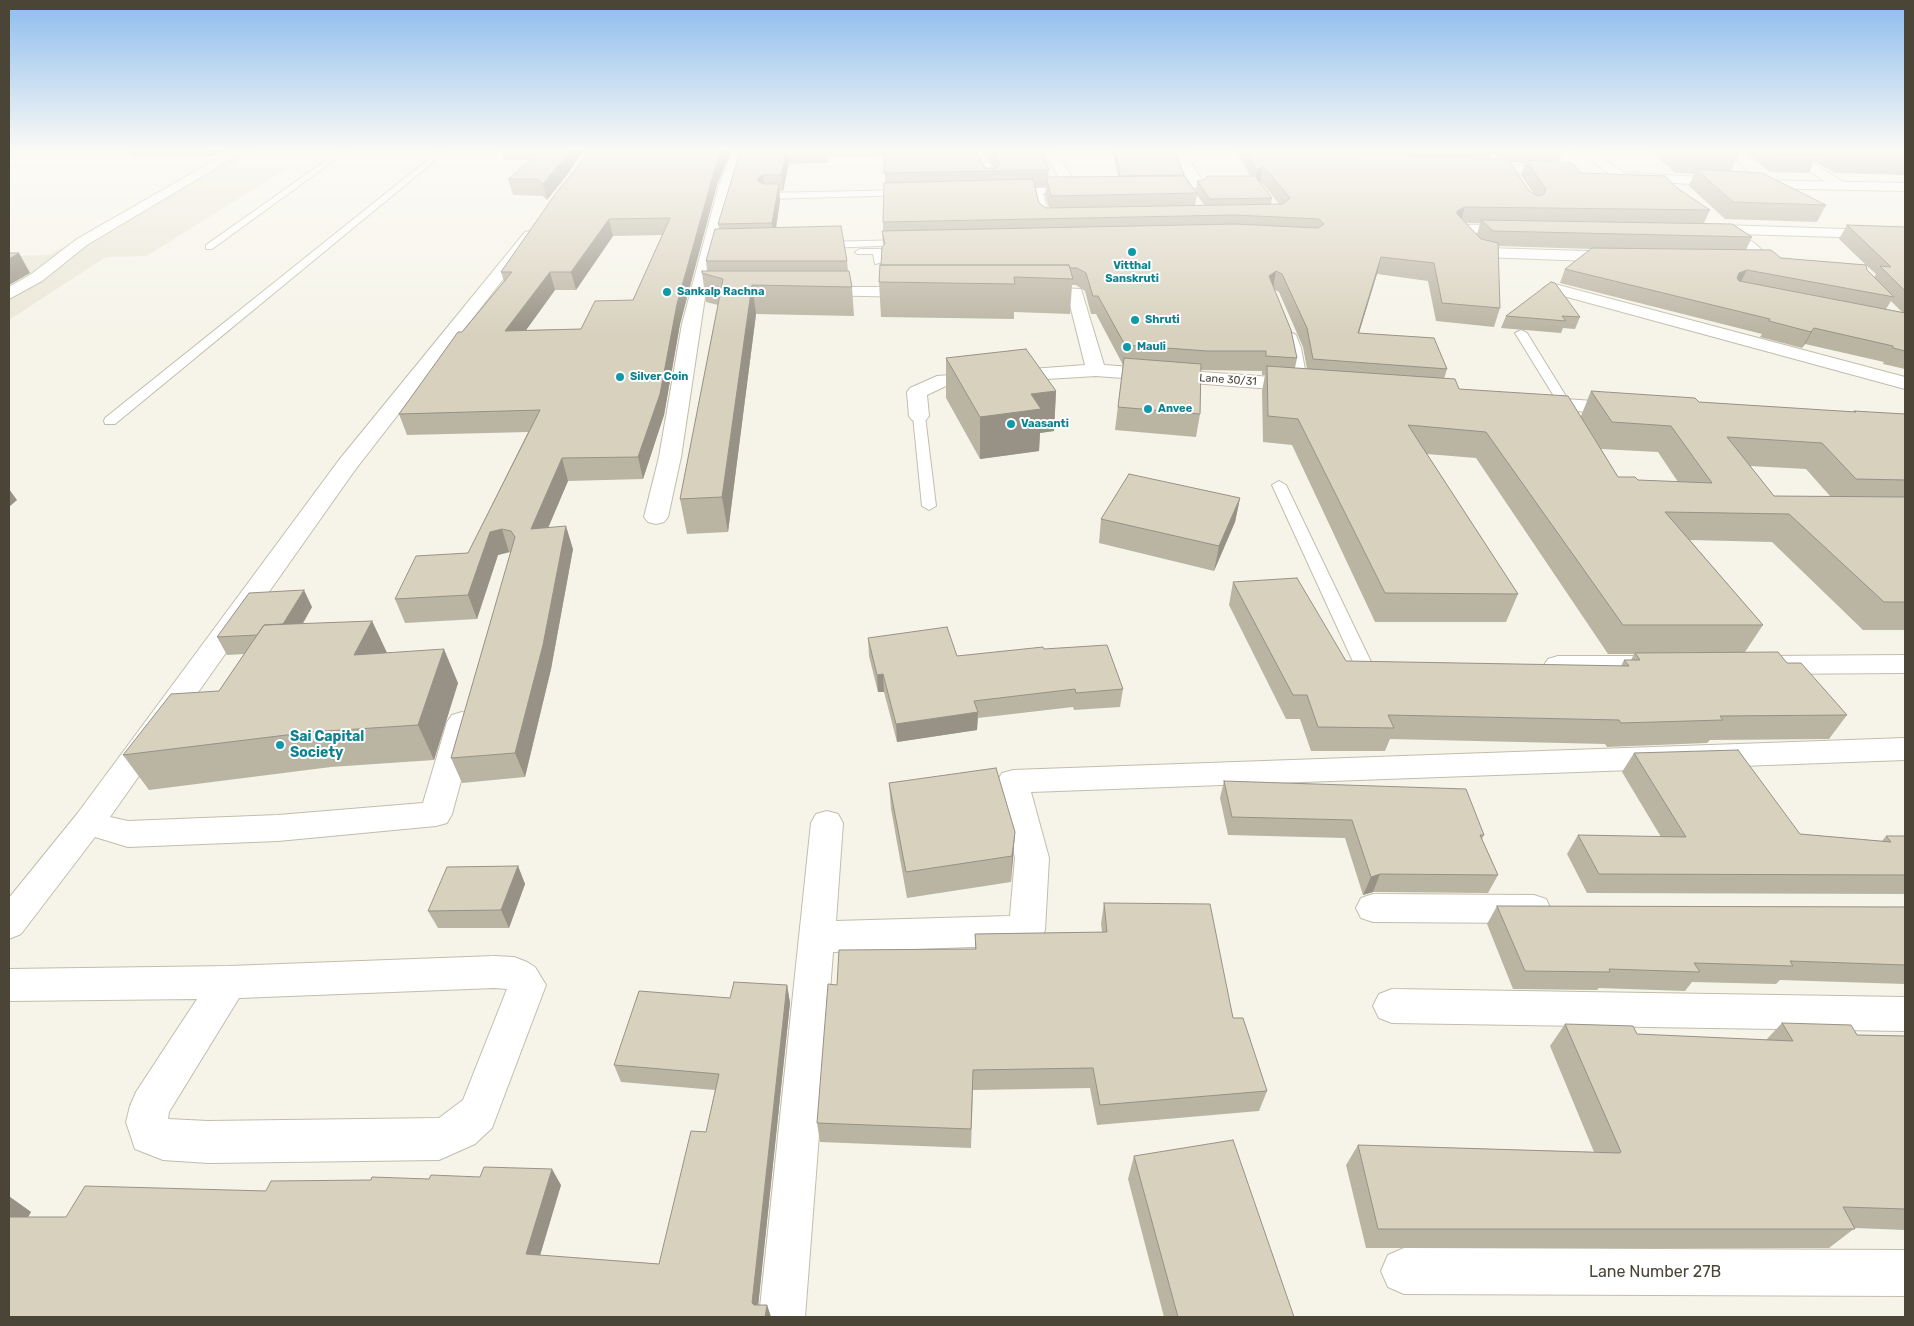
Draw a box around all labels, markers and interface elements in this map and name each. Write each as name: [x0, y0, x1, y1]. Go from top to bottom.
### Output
marker: Vitthal Sanskruti: [1126, 246, 1138, 258]
place label: Vitthal Sanskruti: [1105, 259, 1159, 285]
place label: Sankalp Rachna: [677, 285, 764, 299]
marker: Sankalp Rachna: [661, 286, 673, 298]
place label: Shruti: [1145, 313, 1180, 327]
marker: Shruti: [1129, 314, 1141, 326]
place label: Mauli: [1137, 340, 1166, 354]
marker: Mauli: [1121, 341, 1133, 353]
place label: Silver Coin: [630, 370, 688, 384]
marker: Silver Coin: [614, 371, 626, 383]
street label: Lane 30/31: [1199, 371, 1257, 389]
place label: Anvee: [1158, 402, 1192, 416]
marker: Anvee: [1142, 403, 1154, 415]
place label: Vaasanti: [1021, 417, 1069, 431]
marker: Vaasanti: [1005, 418, 1017, 430]
place label: Sai Capital Society: [290, 729, 364, 762]
marker: Sai Capital Society: [274, 739, 286, 751]
street label: Lane Number 27B: [1589, 1262, 1721, 1282]

